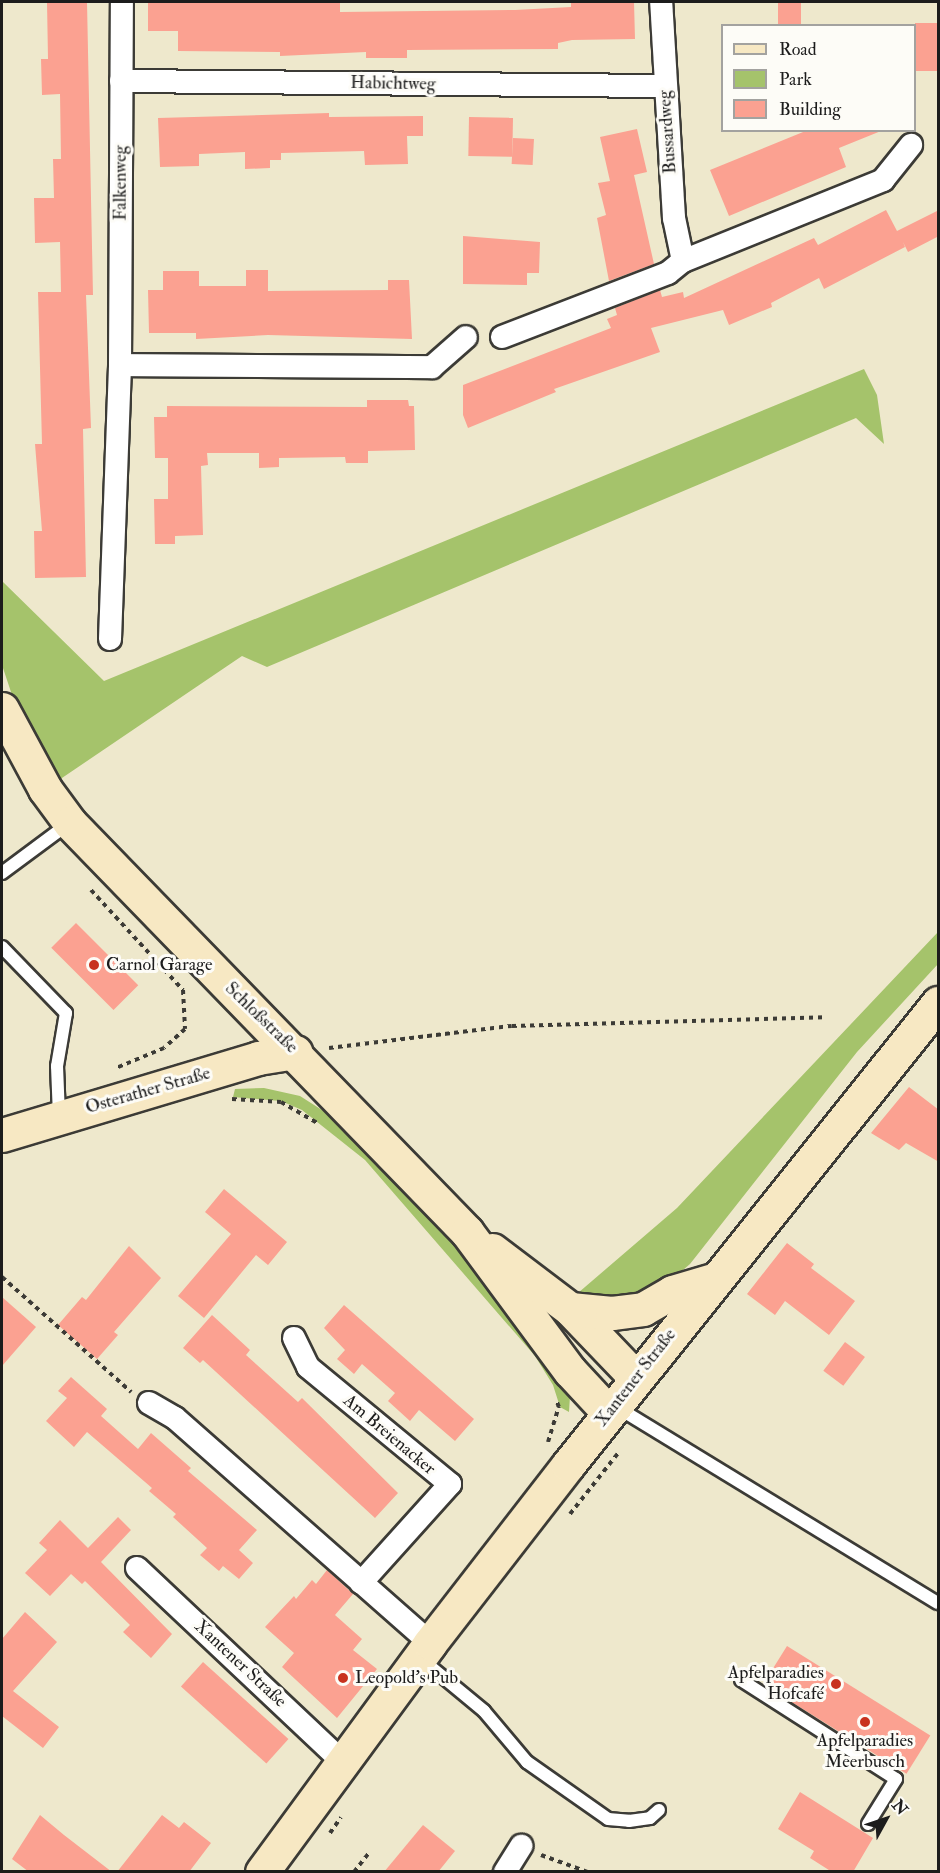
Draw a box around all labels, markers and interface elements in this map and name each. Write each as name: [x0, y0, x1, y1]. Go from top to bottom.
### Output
legend: [721, 24, 916, 132]
text: Road: [779, 38, 817, 61]
text: Park: [779, 68, 812, 91]
street label: Habichtweg: [350, 72, 436, 96]
street label: Bussardweg: [654, 90, 682, 174]
text: Building: [779, 98, 841, 121]
street label: Falkenweg: [110, 145, 132, 221]
place label: Carnol Garage: [106, 954, 212, 976]
marker: Carnol Garage: [87, 958, 101, 972]
street label: Schloßstraße: [220, 978, 302, 1058]
street label: Osterather Straße: [83, 1063, 213, 1119]
street label: Xantener Straße: [591, 1325, 681, 1431]
street label: Am Breienacker: [338, 1390, 440, 1480]
street label: Xantener Straße: [189, 1616, 291, 1712]
place label: Apfelparadies Hofcafé: [728, 1663, 824, 1706]
place label: Leopold's Pub: [355, 1667, 458, 1689]
marker: Leopold's Pub: [336, 1671, 350, 1685]
marker: Apfelparadies Hofcafé: [829, 1677, 843, 1691]
marker: Apfelparadies Meerbusch: [858, 1715, 872, 1729]
place label: Apfelparadies Meerbusch: [817, 1731, 913, 1774]
north arrow: [856, 1789, 916, 1849]
text: N: [888, 1796, 912, 1819]

